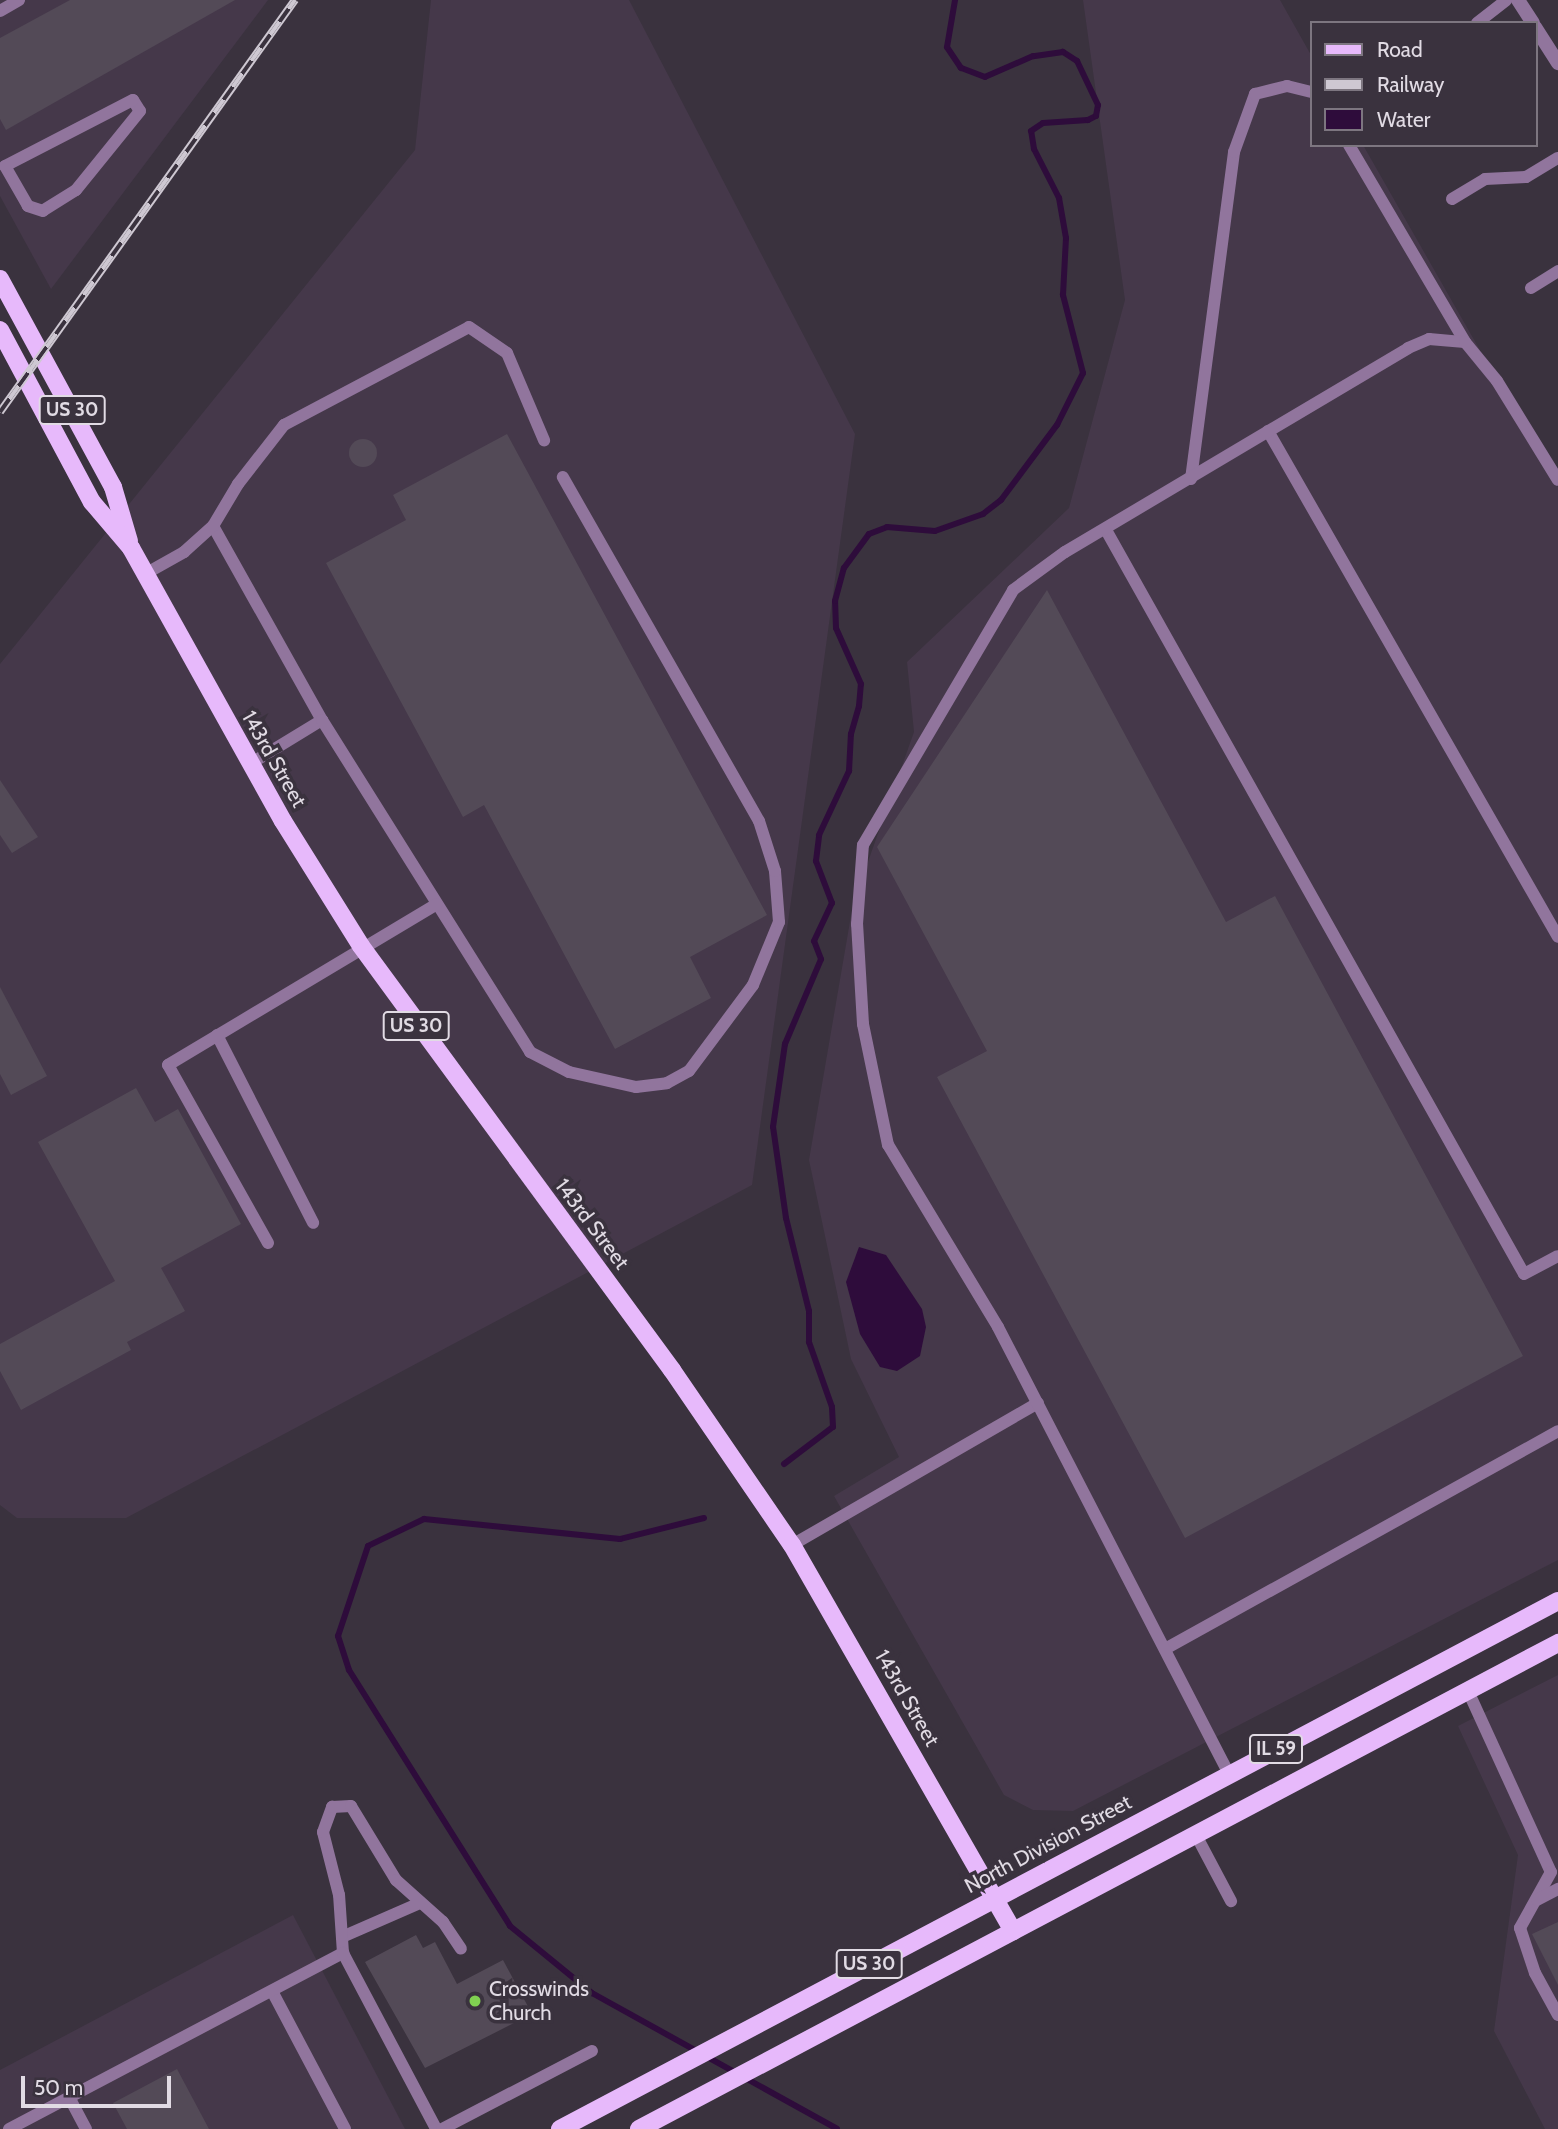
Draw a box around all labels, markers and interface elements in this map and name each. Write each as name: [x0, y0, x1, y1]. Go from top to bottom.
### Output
legend: [1310, 21, 1537, 147]
text: Road: [1377, 37, 1423, 62]
text: Railway: [1377, 72, 1444, 97]
text: Water: [1377, 107, 1430, 132]
road number: US 30: [37, 394, 107, 426]
street label: 143rd Street: [236, 706, 312, 812]
road number: US 30: [381, 1010, 451, 1042]
street label: 143rd Street: [550, 1174, 634, 1274]
street label: 143rd Street: [869, 1645, 945, 1751]
road number: IL 59: [1248, 1734, 1304, 1764]
street label: North Division Street: [960, 1789, 1136, 1899]
road number: US 30: [834, 1948, 904, 1980]
place label: Crosswinds Church: [489, 1976, 589, 2026]
marker: Crosswinds Church: [467, 1993, 483, 2009]
scale bar: [24, 2062, 175, 2106]
text: 50 m: [34, 2075, 83, 2100]

